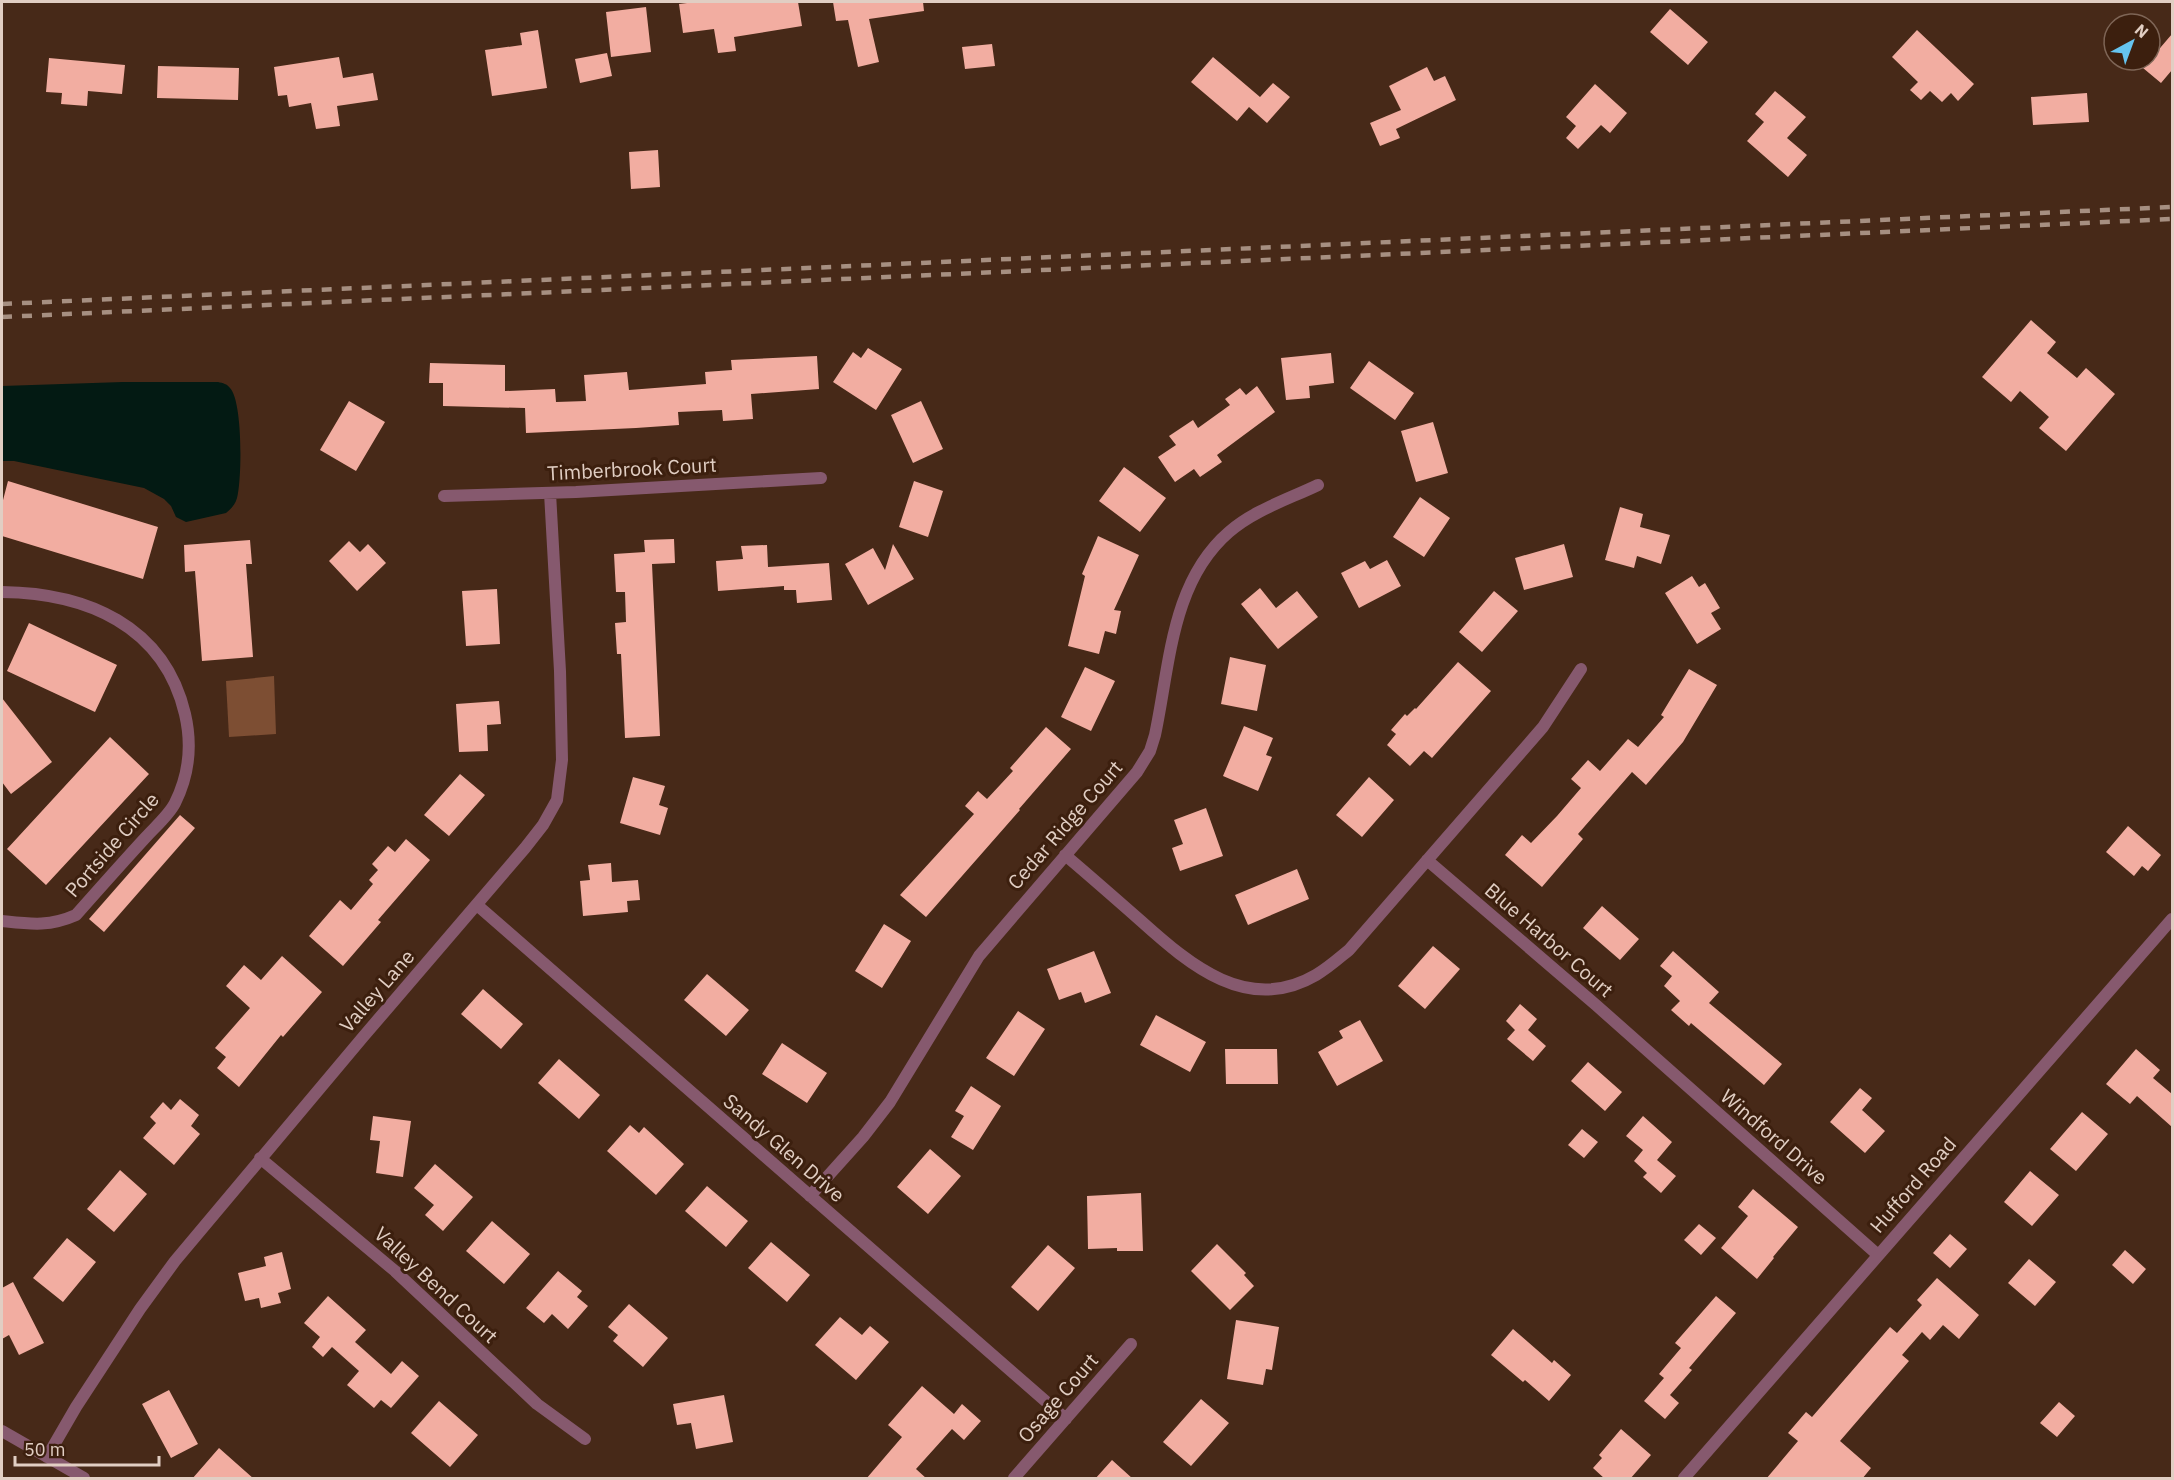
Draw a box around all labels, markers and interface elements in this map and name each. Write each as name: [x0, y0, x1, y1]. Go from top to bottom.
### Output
north arrow: [2102, 12, 2162, 72]
text: N: [2131, 19, 2153, 42]
street label: Timberbrook Court: [547, 451, 717, 486]
street label: Cedar Ridge Court: [1001, 754, 1128, 895]
street label: Portside Circle: [59, 787, 165, 903]
street label: Blue Harbor Court: [1479, 876, 1619, 1003]
street label: Valley Lane: [333, 943, 420, 1038]
street label: Windford Drive: [1715, 1083, 1834, 1191]
street label: Sandy Glen Drive: [718, 1087, 851, 1208]
street label: Hufford Road: [1863, 1131, 1962, 1238]
street label: Valley Bend Court: [369, 1220, 504, 1349]
street label: Osage Court: [1011, 1347, 1104, 1448]
scale bar: [15, 1429, 159, 1467]
text: 50 m: [24, 1438, 66, 1461]

